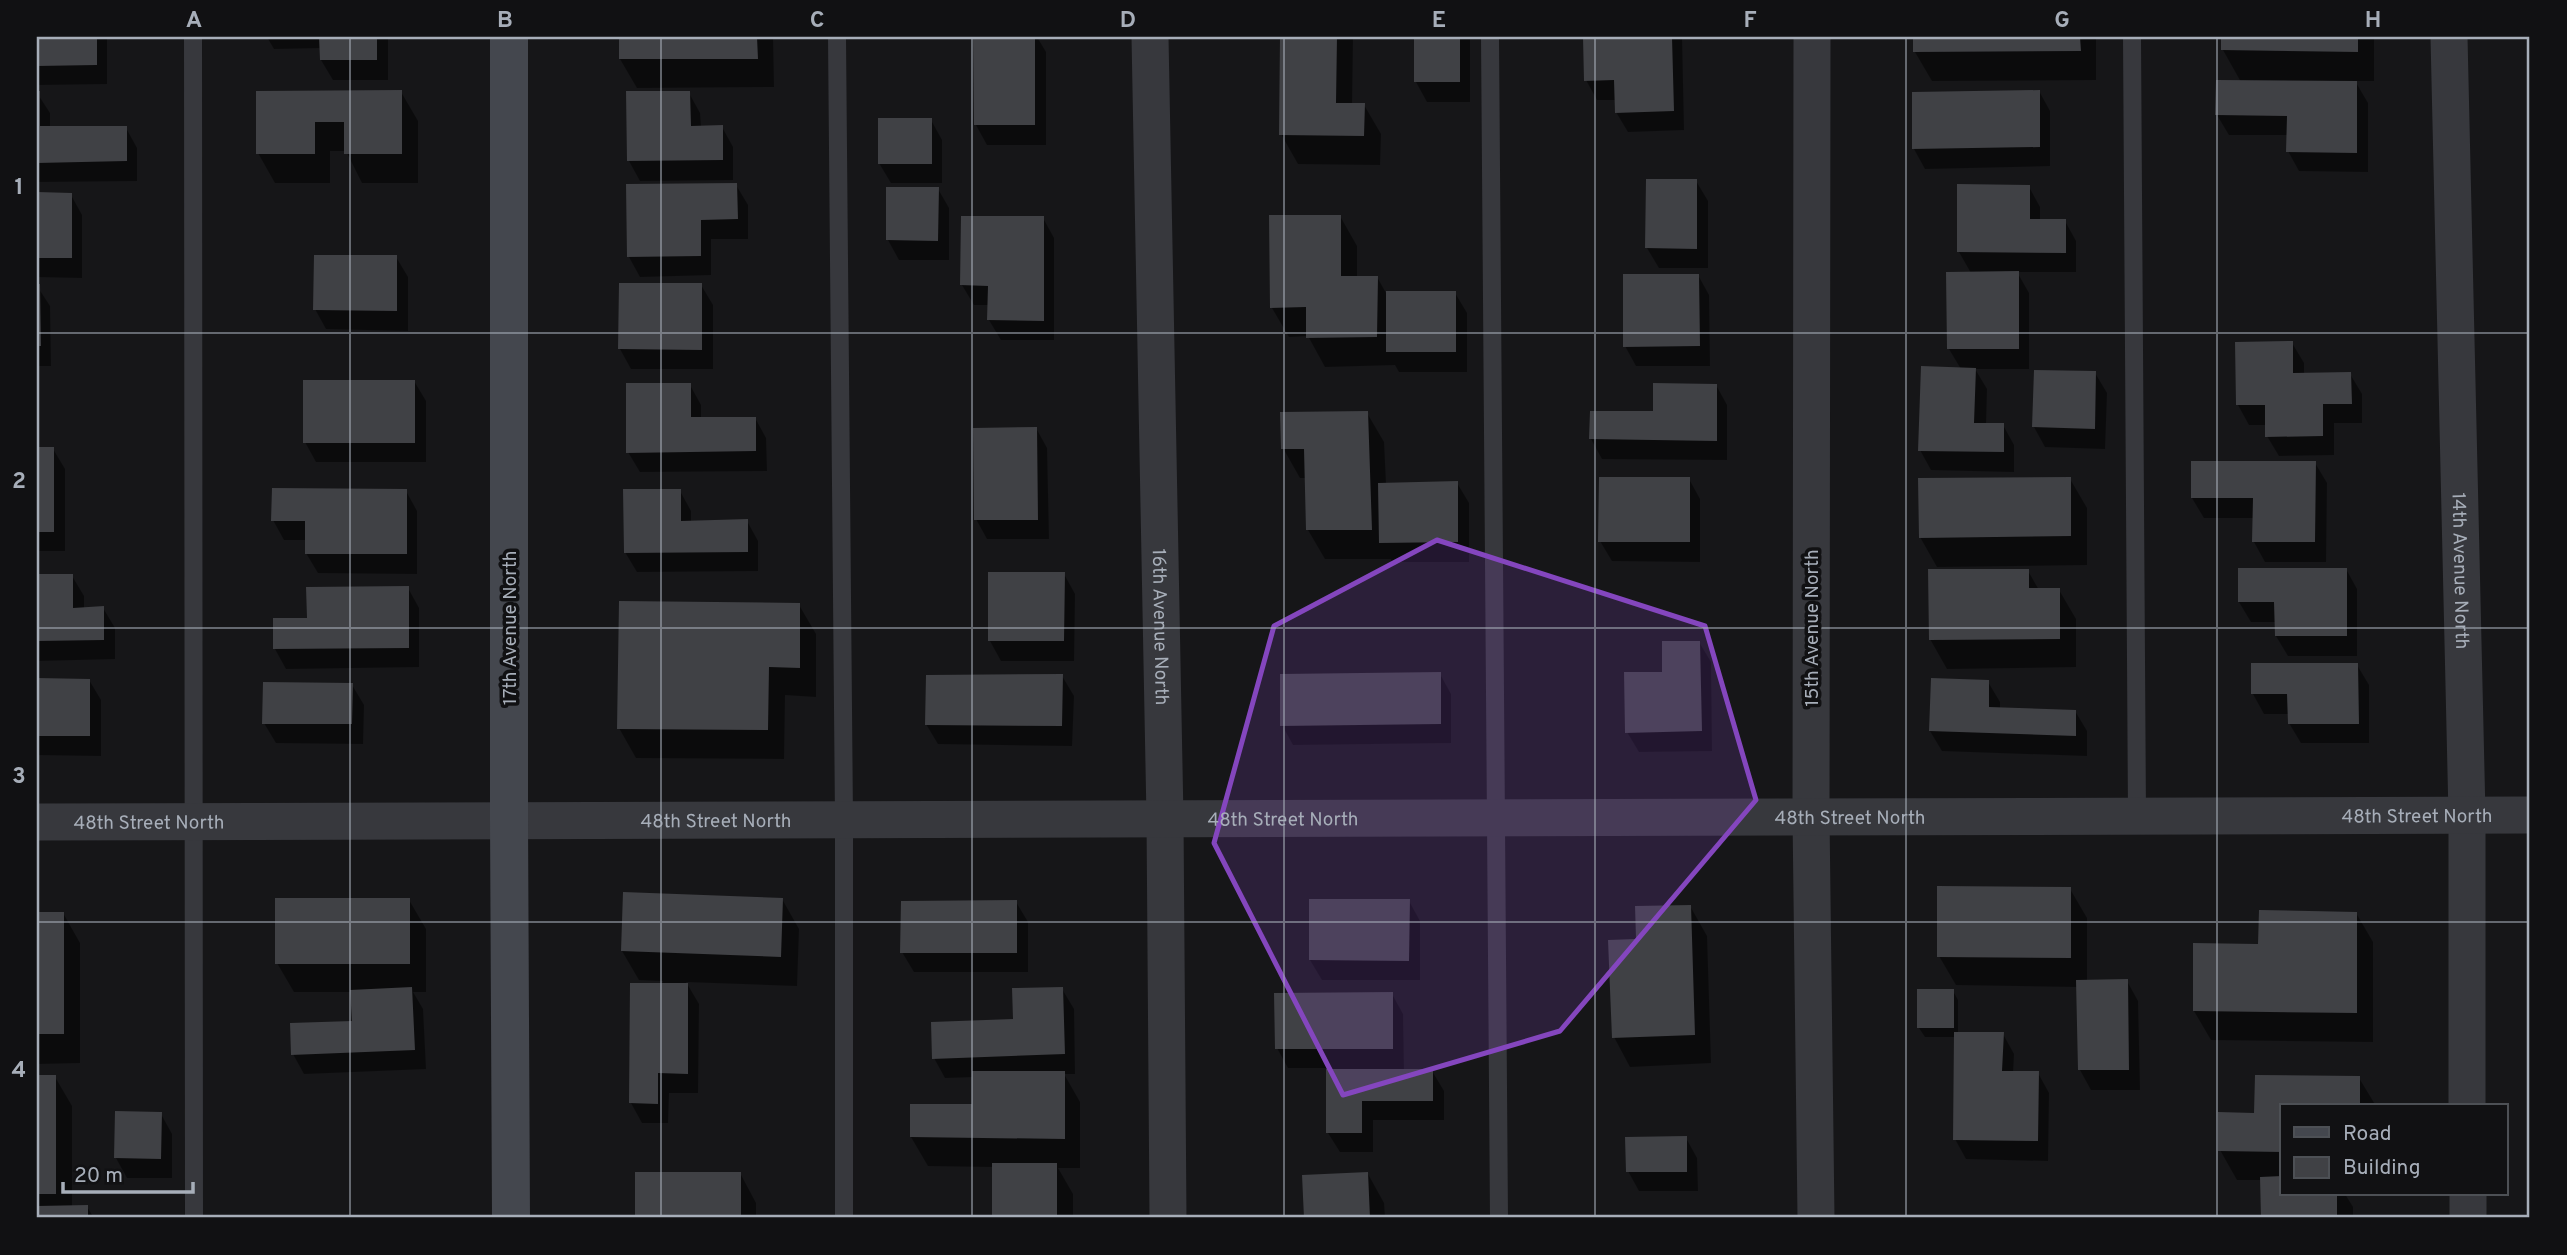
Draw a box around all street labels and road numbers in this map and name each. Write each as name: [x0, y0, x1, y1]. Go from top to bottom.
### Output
street label: 14th Avenue North: [2446, 492, 2473, 650]
street label: 16th Avenue North: [1146, 548, 1173, 706]
street label: 15th Avenue North: [1801, 549, 1825, 707]
street label: 17th Avenue North: [499, 551, 523, 705]
street label: 48th Street North: [2341, 805, 2493, 830]
street label: 48th Street North: [1774, 807, 1926, 831]
street label: 48th Street North: [1207, 808, 1359, 833]
street label: 48th Street North: [640, 810, 792, 834]
street label: 48th Street North: [73, 811, 225, 836]

